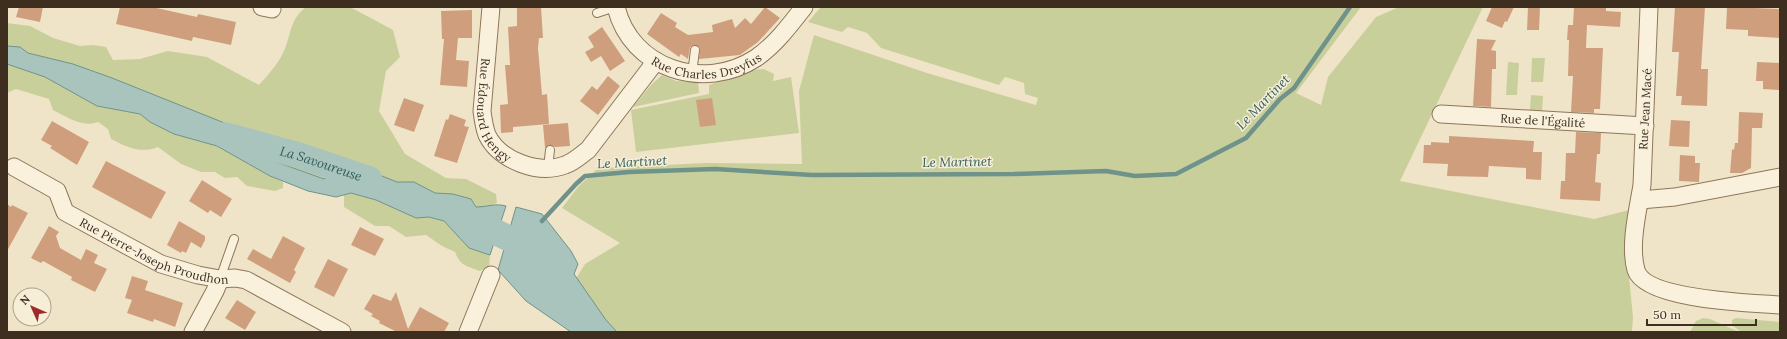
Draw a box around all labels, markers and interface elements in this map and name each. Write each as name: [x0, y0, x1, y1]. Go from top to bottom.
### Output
street label: Rue Charles Dreyfus: [649, 44, 763, 62]
text: Rue Charles Dreyfus: [649, 49, 764, 81]
street label: Rue Édouard Hengy: [475, 58, 515, 165]
street label: Rue Jean Macé: [1635, 67, 1655, 150]
water label: Le Martinet: [1233, 71, 1294, 133]
street label: Rue de l'Égalité: [1500, 110, 1586, 130]
water label: La Savoureuse: [278, 142, 364, 185]
water label: Le Martinet: [597, 152, 668, 172]
water label: Le Martinet: [922, 153, 992, 171]
street label: Rue Pierre-Joseph Proudhon: [77, 214, 229, 287]
north arrow: [12, 287, 52, 327]
text: N: [17, 292, 33, 308]
scale bar: [1647, 301, 1756, 327]
text: 50 m: [1653, 307, 1681, 322]

